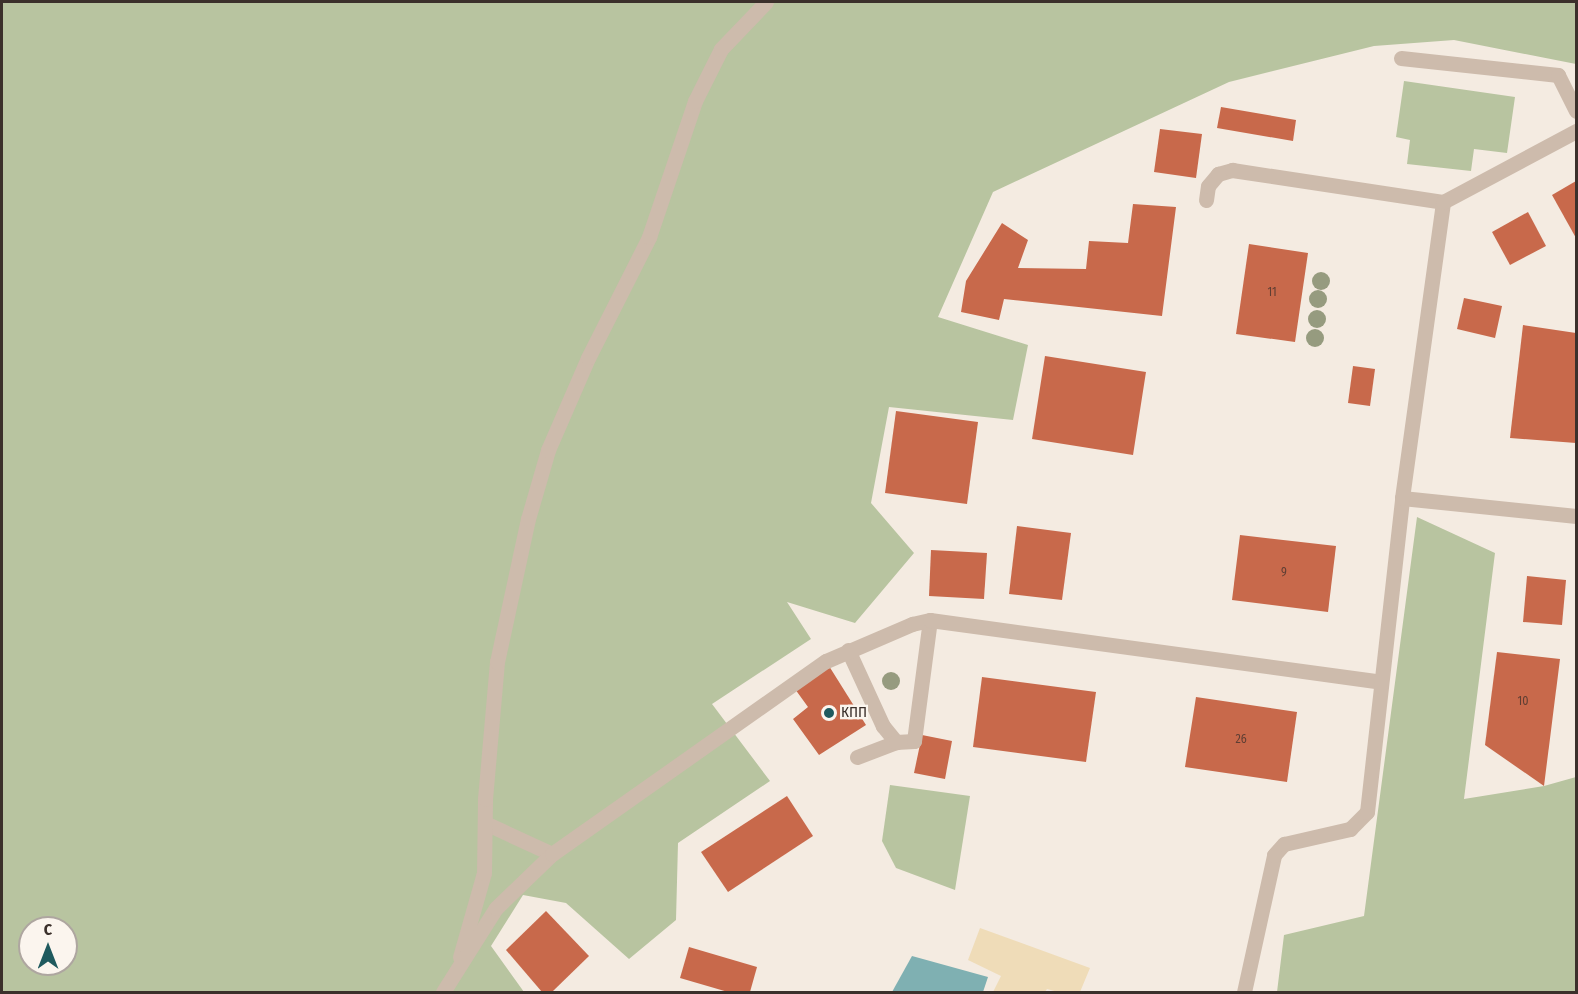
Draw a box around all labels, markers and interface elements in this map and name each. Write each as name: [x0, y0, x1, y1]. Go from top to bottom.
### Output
house number: 11: [1267, 286, 1277, 300]
house number: 9: [1281, 566, 1287, 580]
house number: 10: [1518, 695, 1528, 709]
place label: КПП: [841, 704, 867, 722]
marker: КПП: [822, 706, 836, 720]
house number: 26: [1235, 733, 1247, 747]
north arrow: [18, 916, 78, 976]
text: С: [44, 920, 52, 939]

